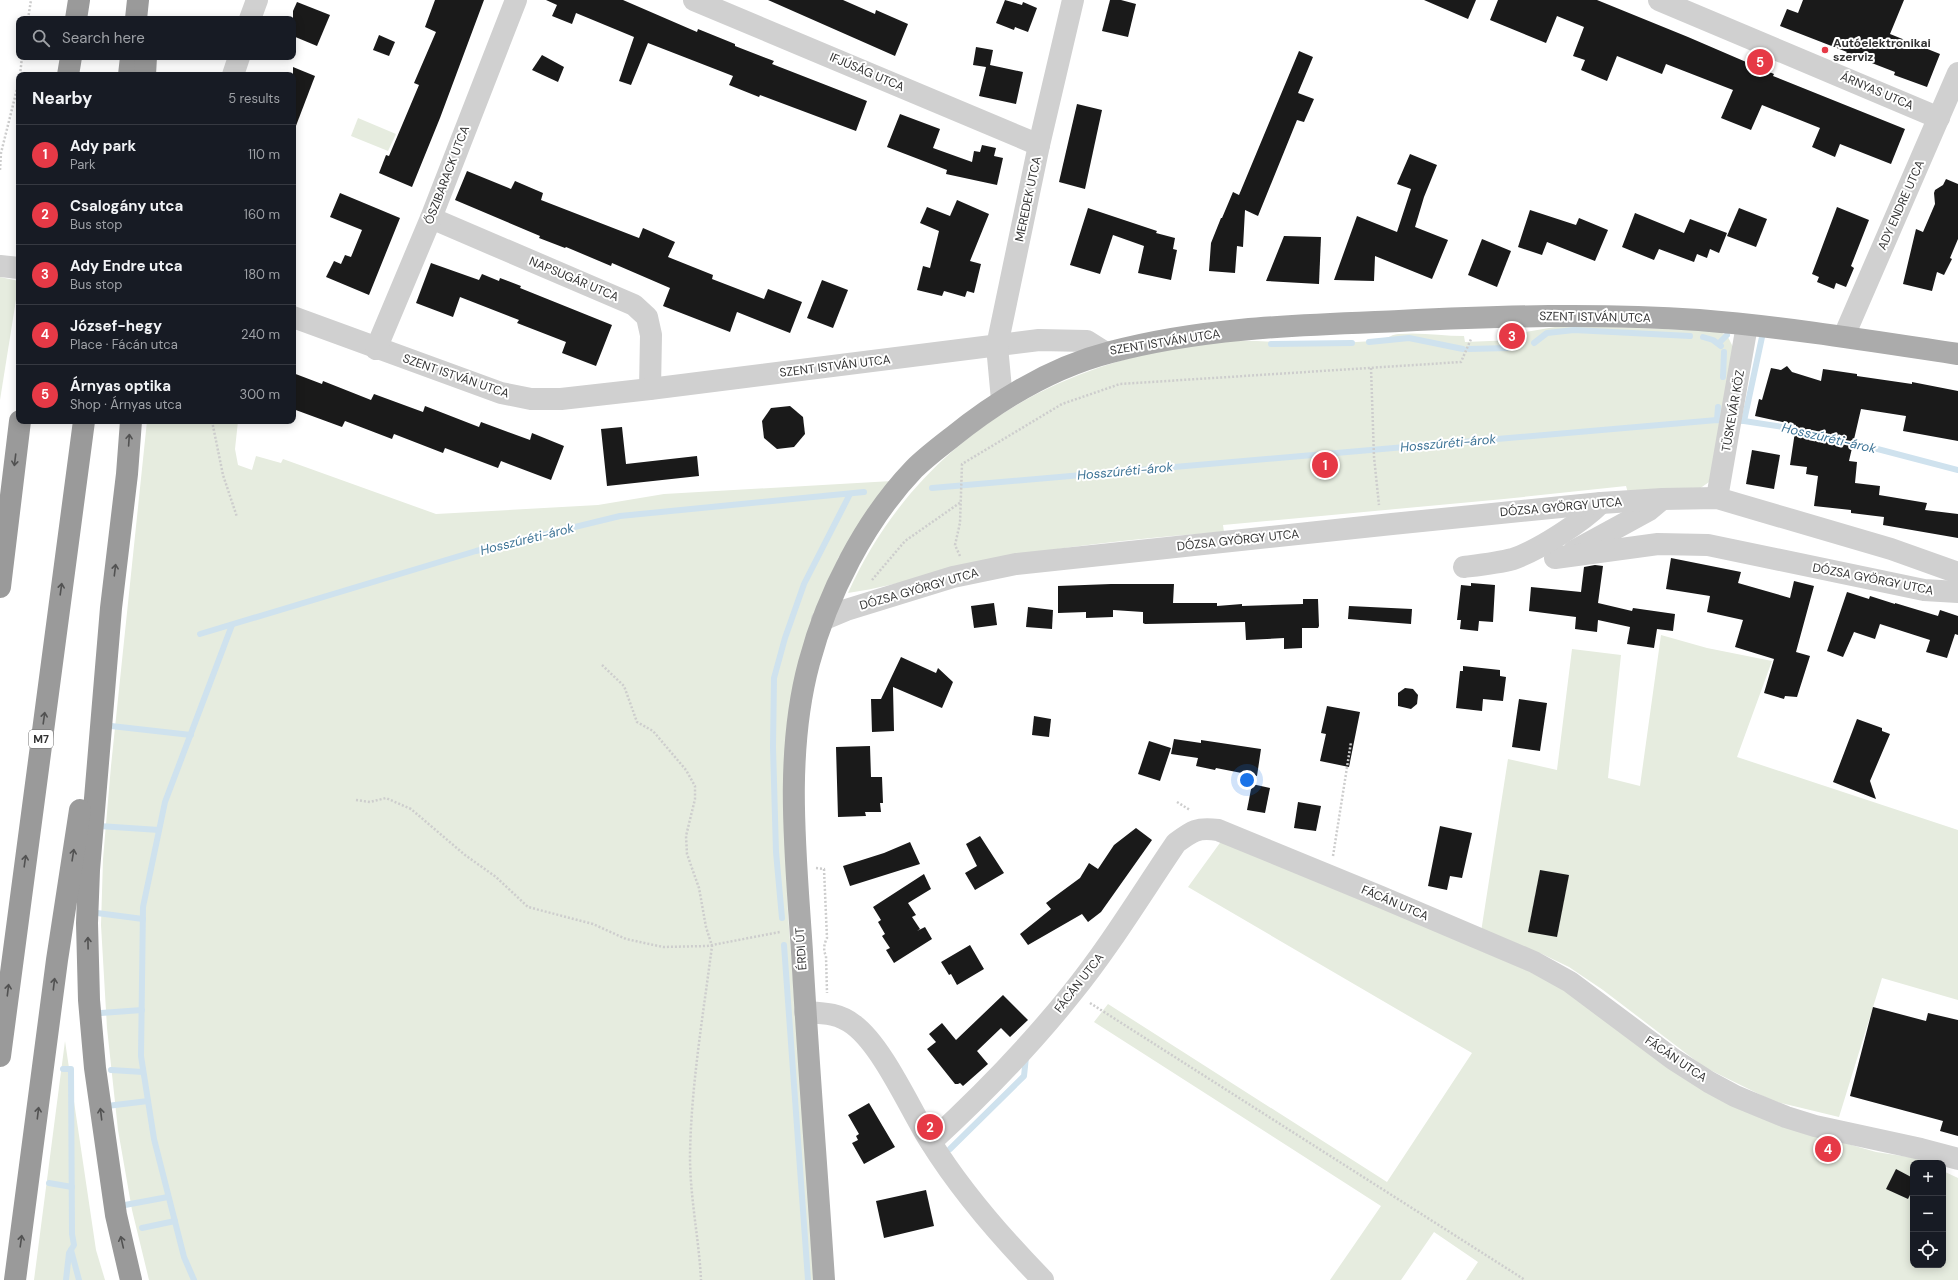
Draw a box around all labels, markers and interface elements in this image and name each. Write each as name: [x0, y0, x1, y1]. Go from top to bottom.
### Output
search box: [16, 16, 296, 60]
icon: search: [30, 27, 52, 49]
text: Search here: [62, 28, 145, 48]
place label: Autóelektronikai szerviz: [1833, 35, 1931, 65]
marker: Autóelektronikai szerviz: [1820, 45, 1830, 55]
pin: 5: [1747, 47, 1773, 77]
street label: IFJÚSÁG UTCA: [827, 49, 907, 95]
street label: ÁRNYAS UTCA: [1838, 68, 1916, 114]
text: Nearby: [32, 87, 92, 109]
text: 5 results: [228, 90, 280, 107]
street label: ŐSZIBARACK UTCA: [421, 123, 473, 227]
text: Ady park: [70, 136, 136, 156]
text: 1: [43, 146, 47, 163]
text: 110 m: [248, 146, 280, 163]
street label: MEREDEK UTCA: [1011, 155, 1045, 243]
text: Park: [70, 156, 96, 173]
street label: ADY ENDRE UTCA: [1874, 158, 1928, 252]
text: Csalogány utca: [70, 196, 183, 216]
text: 2: [41, 206, 49, 223]
text: 160 m: [244, 206, 280, 223]
text: Bus stop: [70, 216, 122, 233]
street label: NAPSUGÁR UTCA: [527, 253, 621, 305]
text: Ady Endre utca: [70, 256, 183, 276]
text: 3: [41, 266, 49, 283]
text: 180 m: [244, 266, 280, 283]
text: Bus stop: [70, 276, 122, 293]
street label: SZENT ISTVÁN UTCA: [1539, 308, 1651, 326]
text: József-hegy: [70, 316, 162, 336]
pin: 3: [1499, 321, 1525, 351]
street label: SZENT ISTVÁN UTCA: [1109, 325, 1221, 359]
text: 4: [41, 326, 49, 343]
text: 240 m: [241, 326, 280, 343]
text: Place · Fácán utca: [70, 336, 178, 353]
street label: SZENT ISTVÁN UTCA: [401, 350, 511, 402]
street label: SZENT ISTVÁN UTCA: [779, 351, 891, 381]
street label: TÜSKEVÁR KÖZ: [1718, 369, 1748, 453]
text: Árnyas optika: [70, 376, 171, 396]
text: 5: [41, 386, 49, 403]
text: 300 m: [239, 386, 280, 403]
text: Shop · Árnyas utca: [70, 396, 182, 413]
water label: Hosszúréti-árok: [1780, 419, 1878, 457]
water label: Hosszúréti-árok: [1399, 430, 1497, 456]
one-way arrow: [126, 434, 133, 447]
pin: 1: [1312, 450, 1338, 480]
one-way arrow: [11, 453, 19, 466]
water label: Hosszúréti-árok: [1076, 458, 1174, 484]
street label: DÓZSA GYÖRGY UTCA: [1499, 494, 1623, 520]
water label: Hosszúréti-árok: [478, 519, 576, 559]
street label: DÓZSA GYÖRGY UTCA: [1176, 526, 1300, 554]
street label: DÓZSA GYÖRGY UTCA: [1811, 559, 1935, 599]
one-way arrow: [112, 563, 119, 576]
street label: DÓZSA GYÖRGY UTCA: [858, 564, 980, 614]
one-way arrow: [57, 583, 65, 596]
one-way arrow: [40, 712, 48, 725]
road number: M7: [29, 730, 53, 748]
your location: [1237, 770, 1257, 790]
one-way arrow: [69, 849, 77, 862]
one-way arrow: [21, 855, 29, 868]
street label: FÁCÁN UTCA: [1359, 882, 1431, 924]
street label: ÉRDI ÚT: [792, 927, 810, 971]
one-way arrow: [84, 937, 92, 950]
street label: FÁCÁN UTCA: [1051, 950, 1107, 1016]
one-way arrow: [51, 978, 58, 991]
one-way arrow: [5, 984, 12, 997]
street label: FÁCÁN UTCA: [1642, 1032, 1710, 1086]
one-way arrow: [34, 1106, 42, 1119]
one-way arrow: [97, 1108, 105, 1121]
pin: 2: [917, 1112, 943, 1142]
pin: 4: [1815, 1134, 1841, 1164]
map controls: [1910, 1160, 1946, 1268]
button: +: [1910, 1160, 1946, 1196]
button: −: [1910, 1196, 1946, 1232]
button: locate: [1910, 1232, 1946, 1268]
one-way arrow: [17, 1235, 25, 1248]
one-way arrow: [118, 1236, 126, 1249]

